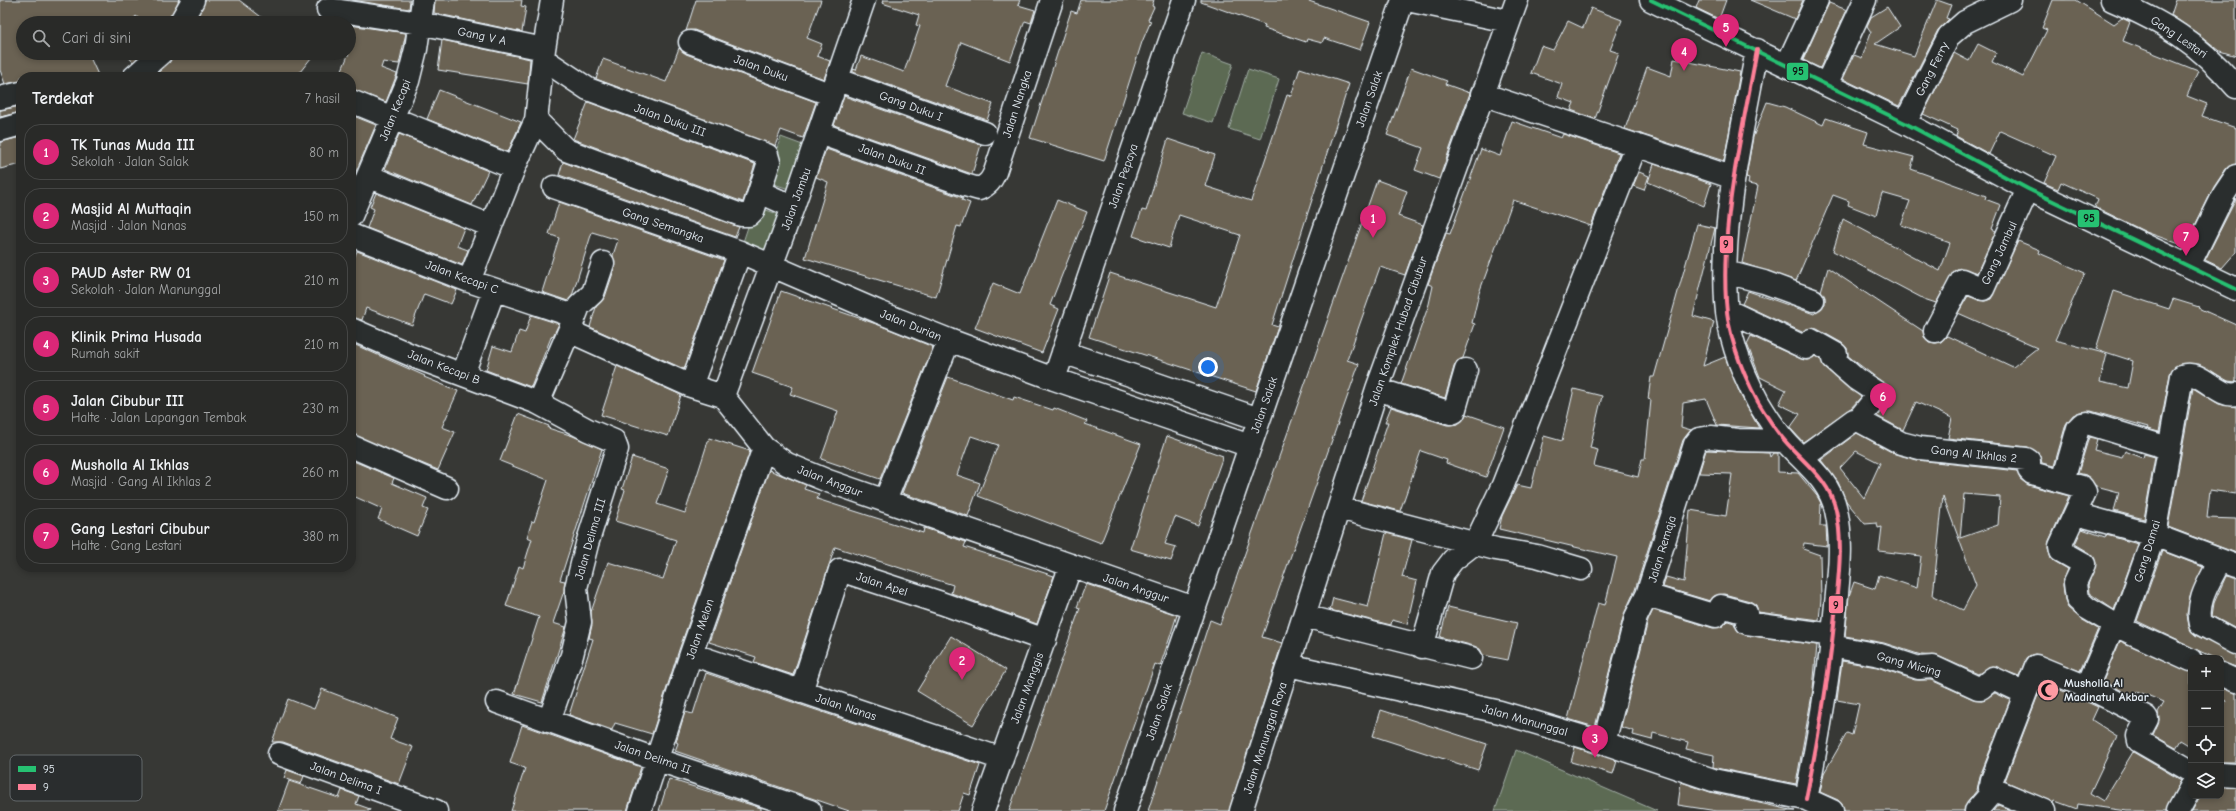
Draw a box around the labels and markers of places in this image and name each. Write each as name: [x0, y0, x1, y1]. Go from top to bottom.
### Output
pin: 5: [1713, 14, 1739, 47]
pin: 4: [1671, 38, 1697, 71]
pin: 1: [1360, 205, 1386, 238]
pin: 7: [2173, 223, 2199, 256]
pin: 6: [1870, 383, 1896, 416]
pin: 2: [949, 647, 975, 680]
place label: Musholla Al Madinatul Akbar: [2064, 676, 2149, 704]
mosque icon: Musholla Al Madinatul Akbar: [2035, 677, 2061, 703]
pin: 3: [1582, 725, 1608, 758]

